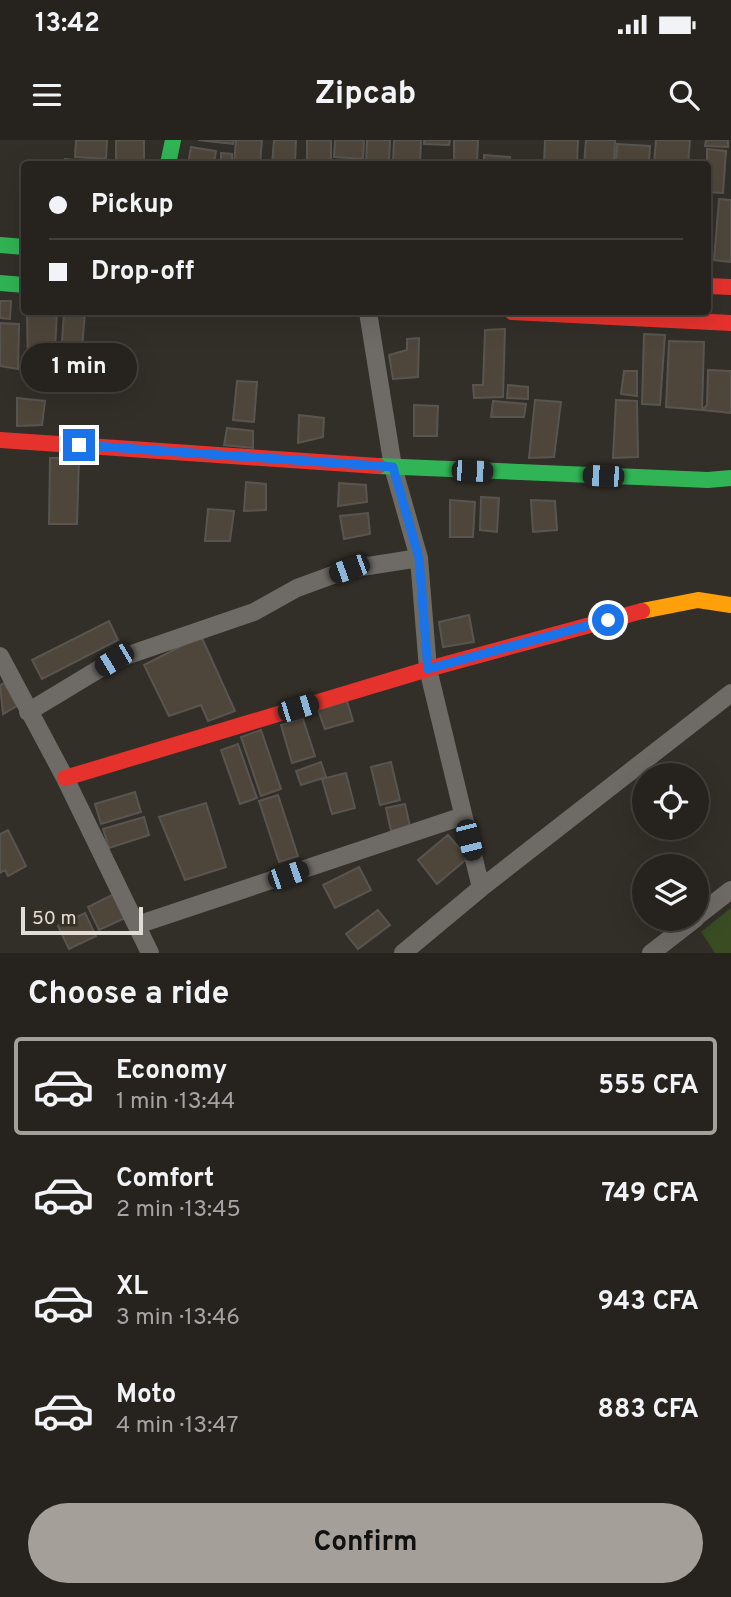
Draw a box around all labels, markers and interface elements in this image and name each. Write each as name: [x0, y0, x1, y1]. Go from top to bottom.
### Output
text: 13:42: [35, 8, 100, 41]
text: Zipcab: [315, 75, 416, 115]
icon: menu: [28, 76, 66, 114]
icon: search: [665, 76, 703, 114]
text: Pickup: [91, 189, 174, 222]
text: Drop-off: [91, 256, 194, 289]
callout: 1 min: [21, 344, 137, 392]
text: 1 min: [51, 353, 107, 382]
route end: [63, 429, 95, 461]
car: [451, 460, 494, 482]
car: [582, 465, 625, 487]
car: [326, 552, 373, 586]
route start: [592, 604, 624, 636]
car: [91, 640, 138, 680]
car: [275, 692, 322, 724]
map controls: [632, 763, 709, 931]
button: locate: [632, 763, 709, 840]
car: [454, 817, 485, 863]
button: layers: [632, 854, 709, 931]
car: [265, 858, 312, 892]
scale bar: [21, 904, 144, 936]
text: 50 m: [32, 907, 77, 931]
text: Choose a ride: [28, 975, 229, 1015]
icon: car: [32, 1055, 95, 1118]
text: Economy: [116, 1055, 227, 1088]
text: 555 CFA: [598, 1070, 699, 1103]
text: 1 min · 13:44: [116, 1088, 235, 1117]
icon: car: [32, 1163, 95, 1226]
text: Comfort: [116, 1163, 214, 1196]
text: 749 CFA: [601, 1178, 699, 1211]
text: 2 min · 13:45: [116, 1196, 241, 1225]
icon: car: [32, 1271, 95, 1334]
text: XL: [116, 1271, 148, 1304]
text: 943 CFA: [598, 1286, 699, 1319]
text: 3 min · 13:46: [116, 1304, 240, 1333]
icon: car: [32, 1379, 95, 1442]
text: Moto: [116, 1379, 176, 1412]
text: 883 CFA: [598, 1394, 699, 1427]
text: 4 min · 13:47: [116, 1412, 238, 1441]
button: Confirm: [28, 1503, 703, 1583]

